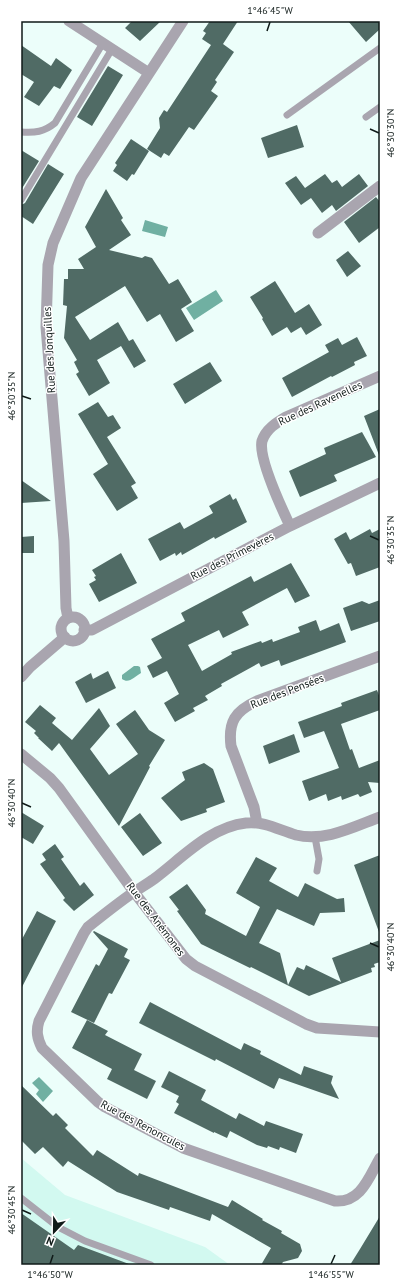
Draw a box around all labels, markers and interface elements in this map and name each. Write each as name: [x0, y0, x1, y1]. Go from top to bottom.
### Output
text: 1°46'45"W: [247, 4, 294, 17]
text: 46°30'30"N: [384, 108, 397, 158]
street label: Rue des Jonquilles: [40, 306, 58, 394]
text: 46°30'35"N: [5, 371, 18, 421]
street label: Rue des Ravenelles: [276, 377, 364, 429]
text: 46°30'35"N: [384, 515, 397, 565]
street label: Rue des Primevères: [188, 529, 276, 583]
street label: Rue des Pensées: [248, 670, 326, 711]
text: 46°30'40"N: [5, 778, 18, 828]
street label: Rue des Anémones: [124, 879, 189, 959]
text: 46°30'40"N: [384, 922, 397, 972]
street label: Rue des Renoncules: [98, 1097, 188, 1153]
text: 46°30'45"N: [5, 1185, 18, 1235]
north arrow: [34, 1212, 74, 1252]
text: N: [44, 1233, 56, 1249]
text: 1°46'50"W: [27, 1268, 74, 1281]
text: 1°46'55"W: [308, 1268, 355, 1281]

